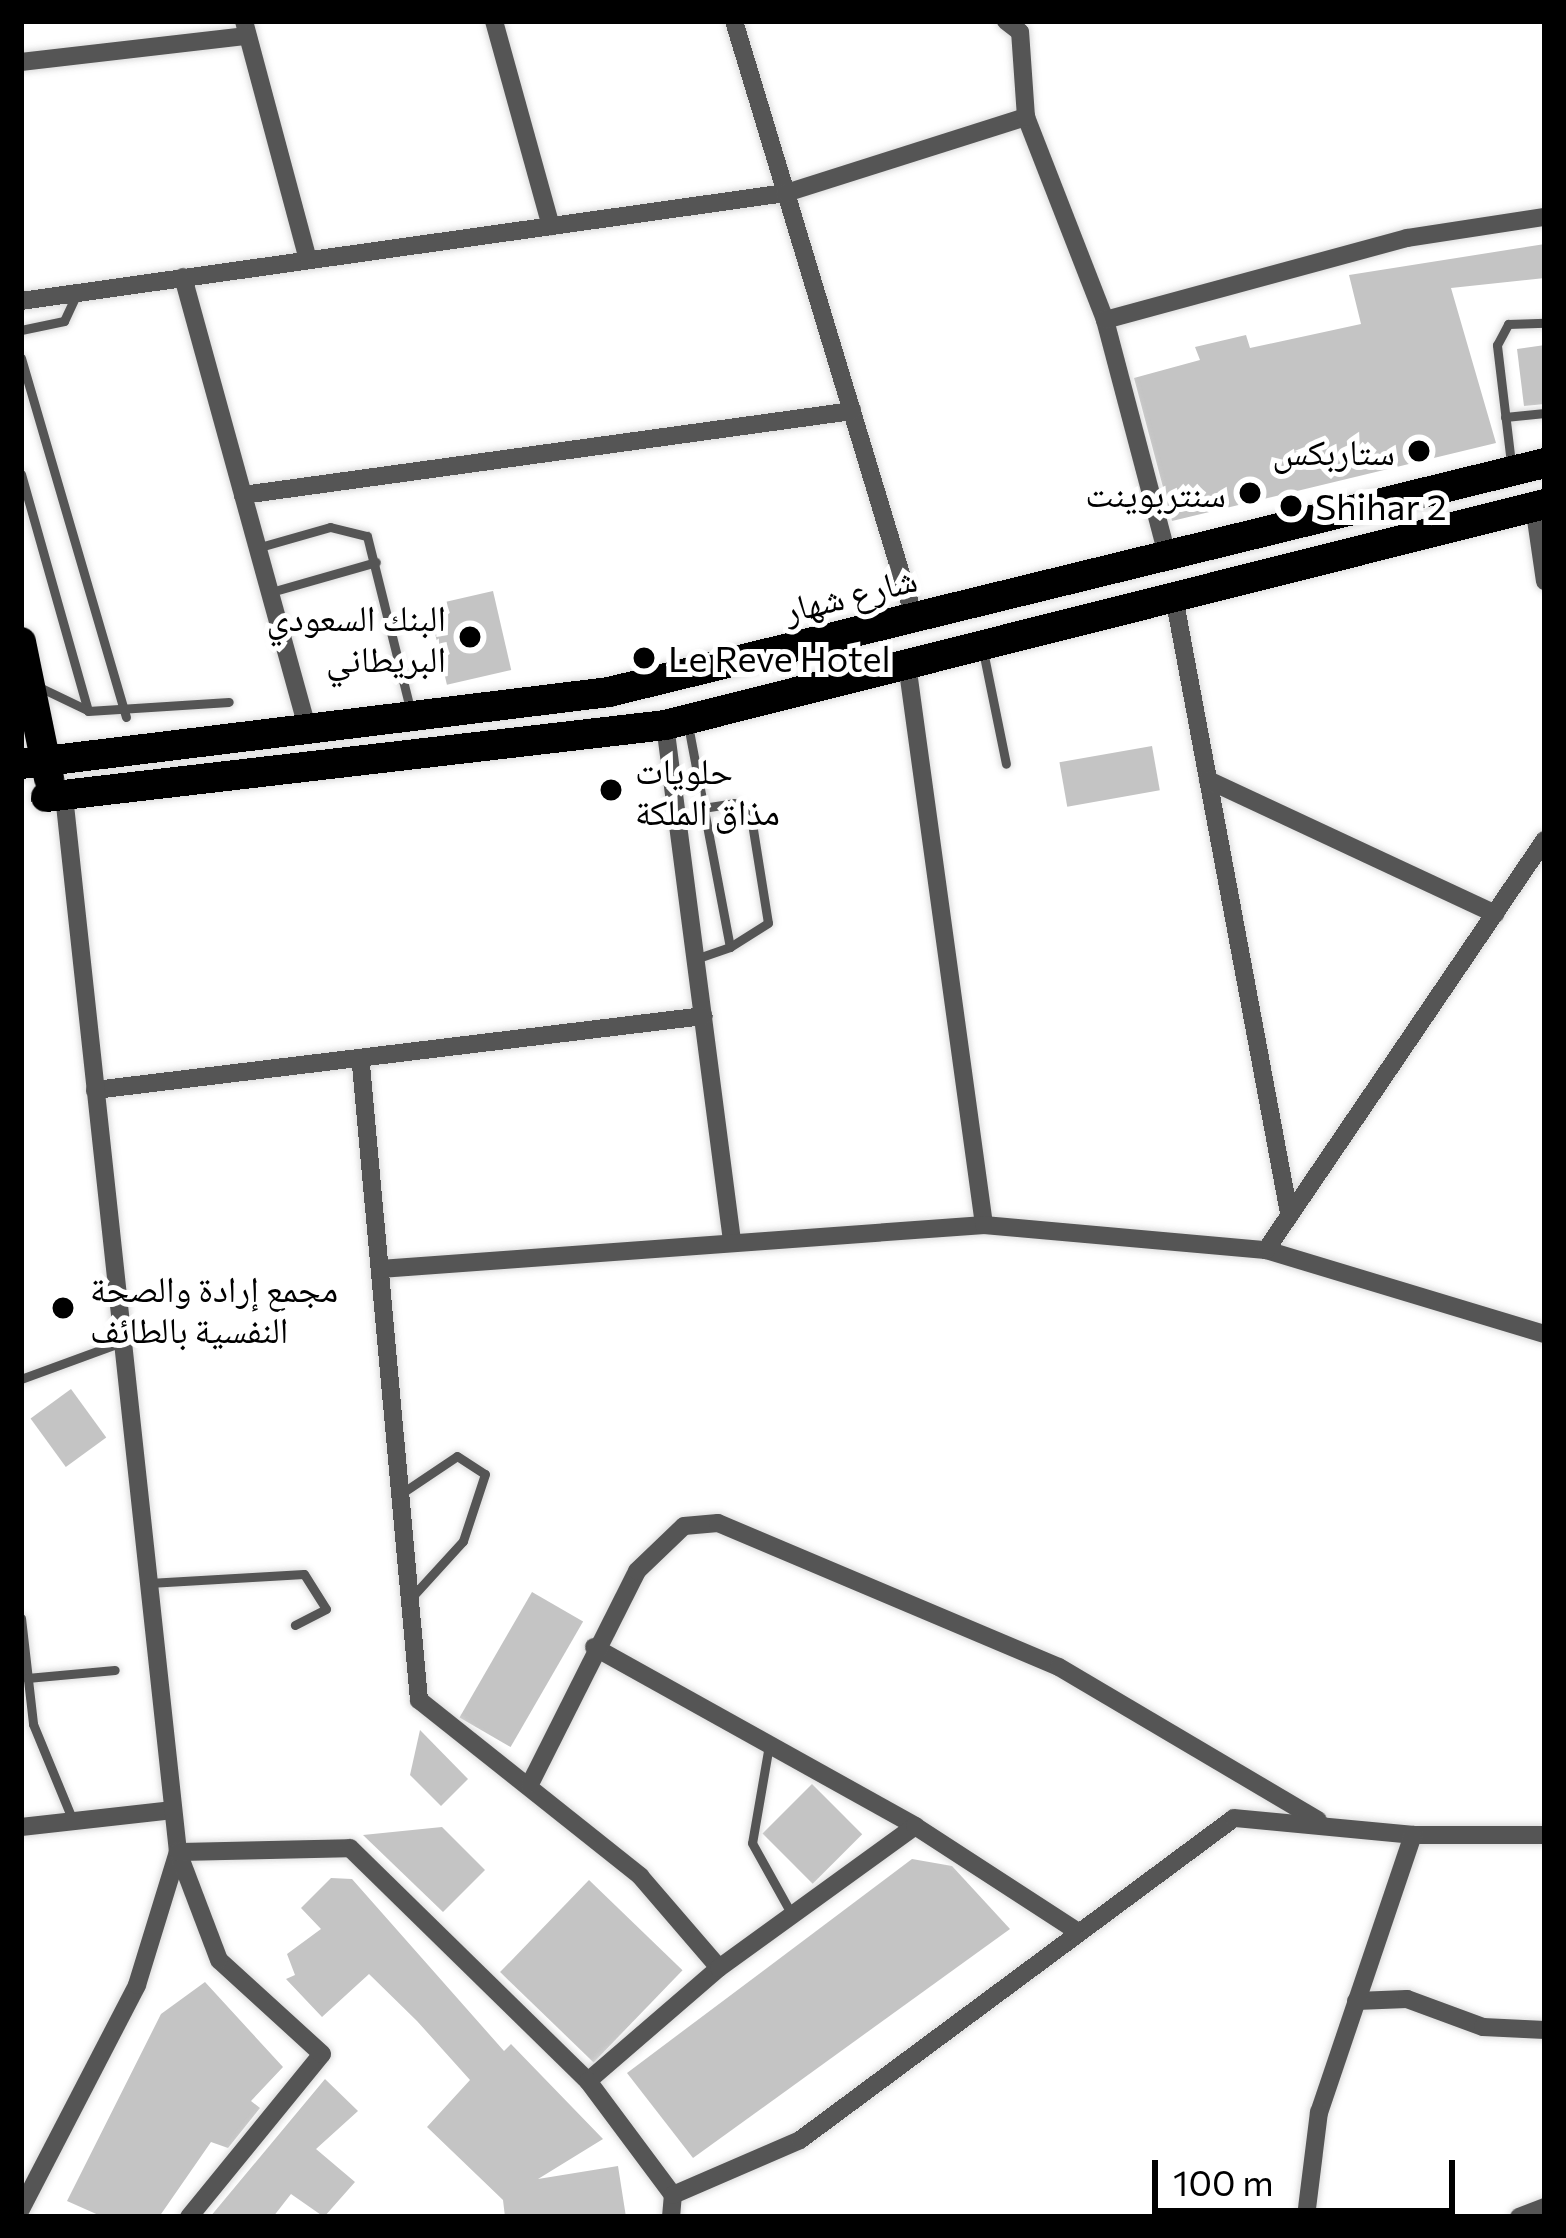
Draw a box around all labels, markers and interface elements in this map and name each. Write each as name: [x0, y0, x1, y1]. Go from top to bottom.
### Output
place label: ستاربكس: [1272, 429, 1395, 473]
marker: ستاربكس: [1406, 438, 1432, 464]
place label: سنتربوينت: [1085, 471, 1226, 515]
marker: سنتربوينت: [1237, 480, 1263, 506]
place label: Shihar 2: [1315, 484, 1447, 528]
marker: Shihar 2: [1278, 493, 1304, 519]
street label: شارع شهار: [779, 556, 921, 630]
place label: البنك السعودي البريطاني: [266, 594, 446, 679]
marker: البنك السعودي البريطاني: [457, 624, 483, 650]
place label: Le Reve Hotel: [668, 636, 891, 680]
marker: Le Reve Hotel: [631, 645, 657, 671]
place label: حلويات مذاق الملكة: [635, 747, 780, 832]
marker: حلويات مذاق الملكة: [598, 777, 624, 803]
place label: مجمع إرادة والصحة النفسية بالطائف: [90, 1265, 338, 1350]
marker: مجمع إرادة والصحة النفسية بالطائف: [47, 1292, 79, 1324]
scale bar: [1158, 2136, 1461, 2210]
text: 100 m: [1173, 2159, 1274, 2203]

